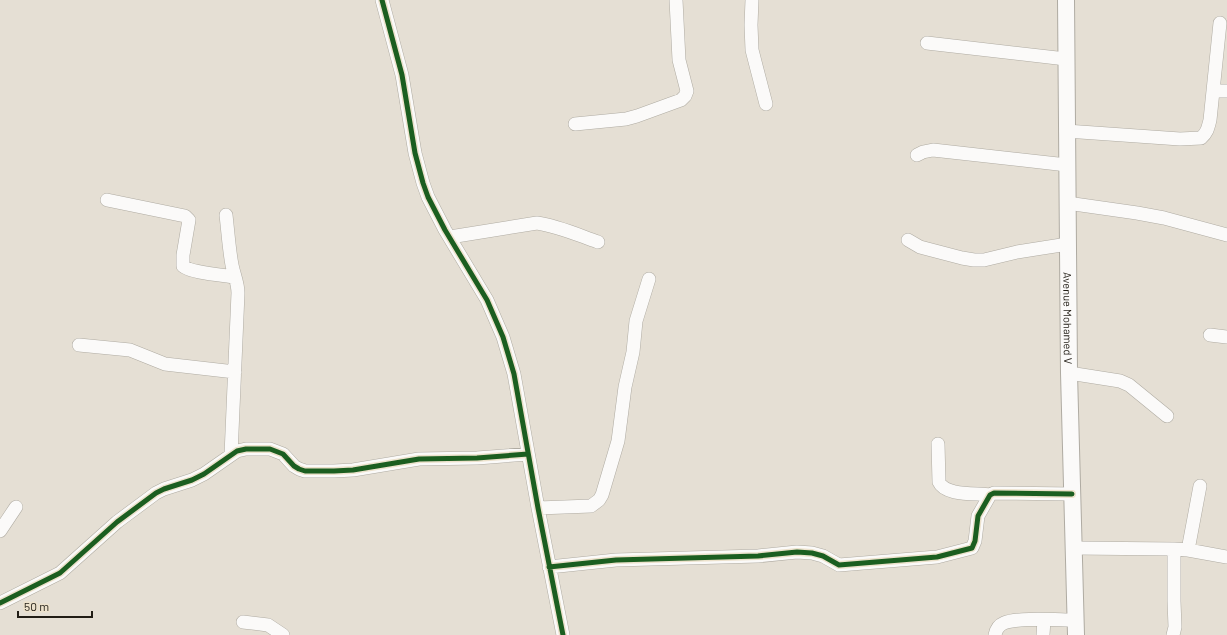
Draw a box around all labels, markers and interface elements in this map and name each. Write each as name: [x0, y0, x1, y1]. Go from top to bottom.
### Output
street label: Avenue Mohamed V: [1062, 272, 1075, 365]
scale bar: [18, 593, 92, 619]
text: 50 m: [24, 599, 49, 613]

